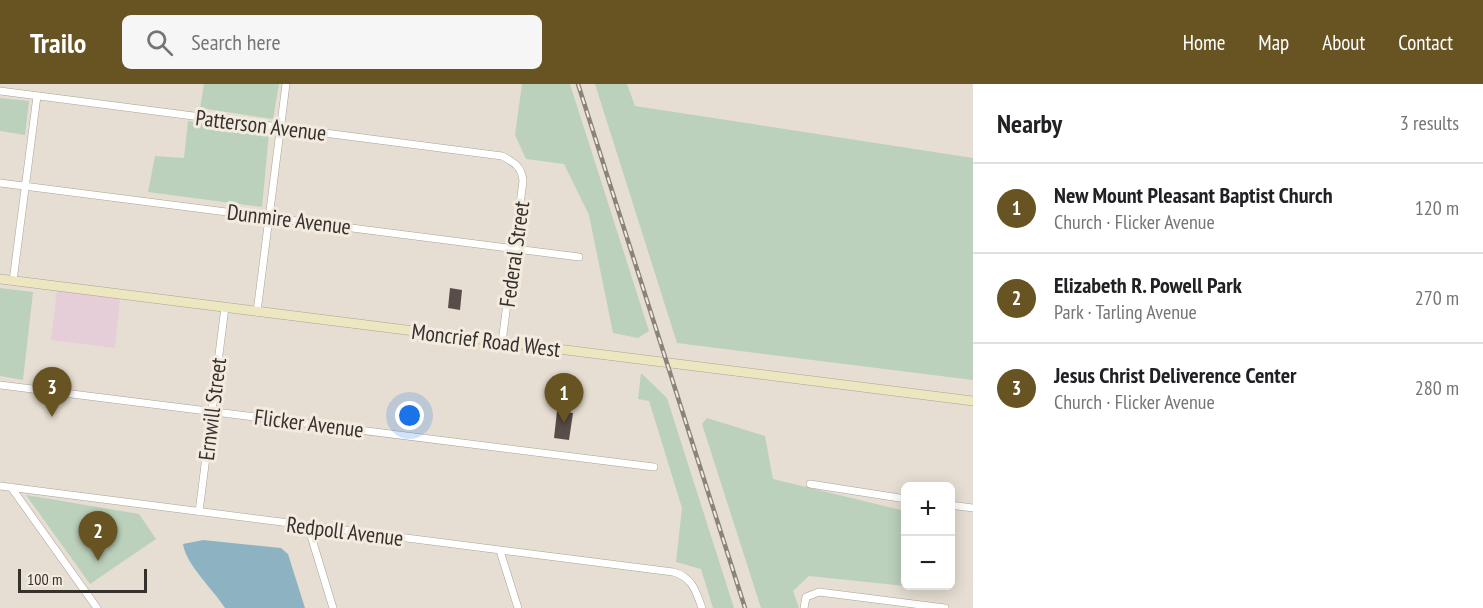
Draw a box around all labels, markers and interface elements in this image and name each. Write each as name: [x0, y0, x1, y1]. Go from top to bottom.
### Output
search box: [122, 15, 542, 69]
text: Trailo: [30, 24, 86, 61]
icon: search: [143, 26, 176, 59]
text: Search here: [191, 28, 281, 56]
text: Home: [1183, 29, 1225, 56]
text: Map: [1258, 29, 1289, 56]
text: About: [1322, 29, 1365, 56]
text: Contact: [1398, 29, 1453, 56]
street label: Patterson Avenue: [194, 103, 328, 147]
text: Nearby: [997, 107, 1062, 140]
text: 3 results: [1400, 110, 1459, 136]
text: New Mount Pleasant Baptist Church: [1054, 181, 1333, 209]
text: 1: [1012, 195, 1021, 221]
text: 120 m: [1415, 195, 1459, 221]
street label: Dunmire Avenue: [225, 198, 353, 240]
street label: Federal Street: [493, 199, 535, 309]
text: Church · Flicker Avenue: [1054, 209, 1215, 235]
text: Elizabeth R. Powell Park: [1054, 271, 1242, 299]
text: 2: [1012, 285, 1021, 311]
text: 270 m: [1415, 285, 1459, 311]
text: Park · Tarling Avenue: [1054, 299, 1197, 325]
street label: Moncrief Road West: [410, 317, 562, 363]
street label: Ernwill Street: [192, 356, 232, 462]
text: Jesus Christ Deliverence Center: [1054, 361, 1297, 389]
pin: 3: [32, 368, 72, 417]
pin: 1: [544, 374, 584, 423]
text: 3: [1012, 375, 1021, 401]
text: 280 m: [1415, 375, 1459, 401]
text: Church · Flicker Avenue: [1054, 389, 1215, 415]
your location: [395, 401, 424, 430]
street label: Flicker Avenue: [253, 402, 365, 444]
map controls: [901, 482, 955, 590]
button: +: [901, 482, 955, 536]
street label: Redpoll Avenue: [285, 510, 405, 552]
pin: 2: [78, 512, 118, 561]
button: −: [901, 536, 955, 590]
scale bar: [18, 566, 147, 594]
text: 100 m: [27, 569, 62, 589]

